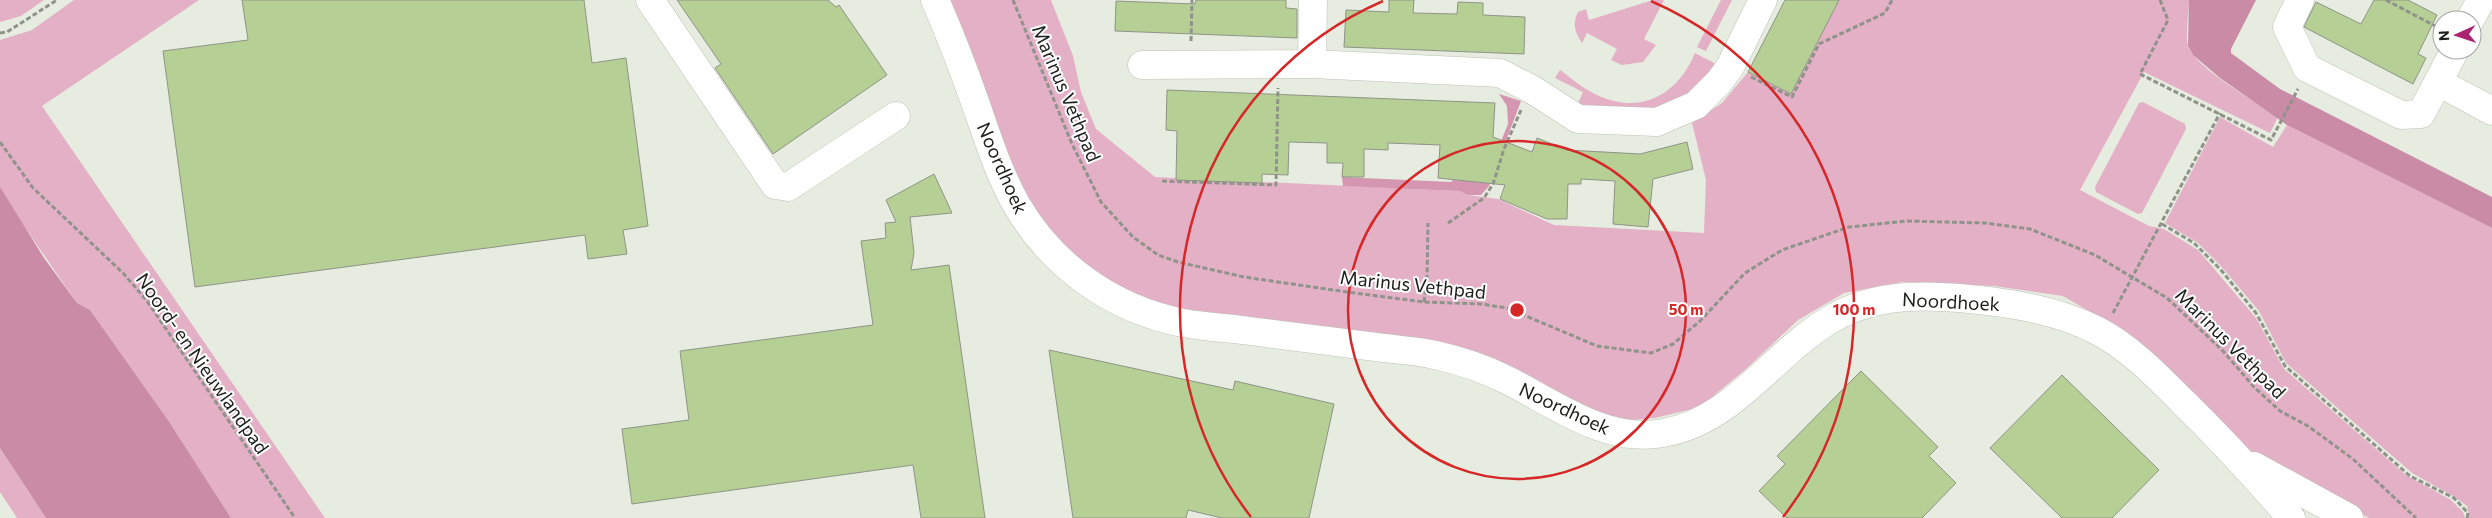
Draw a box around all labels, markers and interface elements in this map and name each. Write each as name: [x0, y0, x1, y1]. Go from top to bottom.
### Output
north arrow: [2432, 10, 2482, 60]
street label: Marinus Vethpad: [1028, 21, 1106, 165]
text: N: [2435, 30, 2452, 41]
street label: Noordhoek: [973, 119, 1033, 217]
street label: Marinus Vethpad: [1339, 265, 1487, 303]
street label: Noord- en Nieuwlandpad: [132, 268, 274, 458]
street label: Marinus Vethpad: [2171, 283, 2291, 403]
street label: Noordhoek: [1902, 287, 2000, 315]
text: 50 m: [1669, 300, 1703, 318]
text: 100 m: [1833, 300, 1875, 318]
centre of rings: [1508, 301, 1526, 319]
street label: Noordhoek: [1516, 377, 1614, 439]

